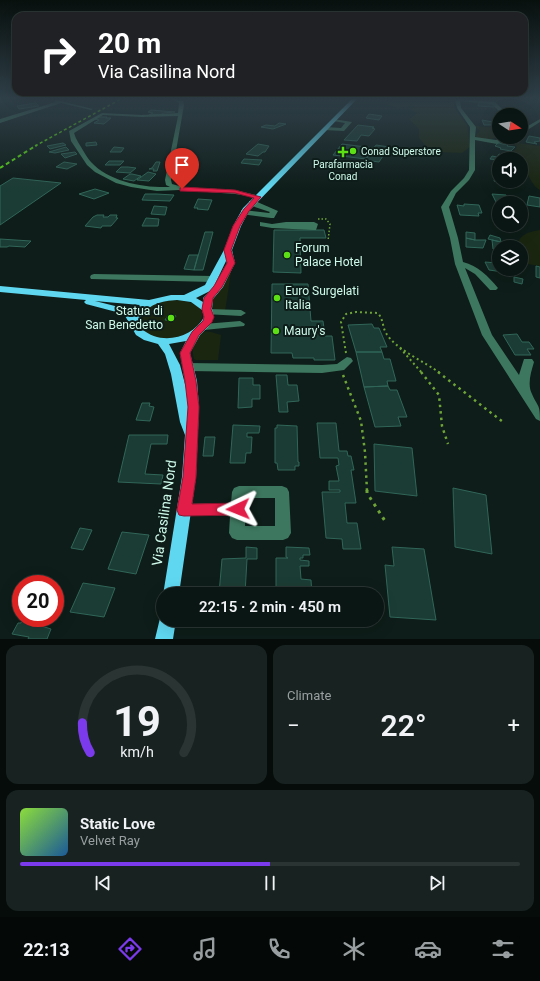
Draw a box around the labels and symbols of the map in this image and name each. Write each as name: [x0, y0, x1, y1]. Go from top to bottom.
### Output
north arrow: [492, 108, 528, 144]
marker: Conad Superstore: [348, 146, 358, 156]
place label: Conad Superstore: [361, 146, 441, 157]
marker: Parafarmacia Conad: [338, 147, 348, 157]
pin: [165, 148, 199, 189]
place label: Parafarmacia Conad: [313, 159, 373, 182]
place label: Forum Palace Hotel: [295, 241, 363, 269]
marker: Forum Palace Hotel: [282, 250, 292, 260]
place label: Euro Surgelati Italia: [285, 284, 359, 312]
marker: Euro Surgelati Italia: [272, 293, 282, 303]
place label: Statua di San Benedetto: [85, 304, 163, 332]
marker: Statua di San Benedetto: [166, 313, 176, 323]
place label: Maury's: [284, 324, 325, 338]
marker: Maury's: [271, 326, 281, 336]
street label: Via Casilina Nord: [149, 459, 179, 567]
position arrow: [217, 488, 259, 530]
speed limit sign: 20: [12, 575, 64, 627]

